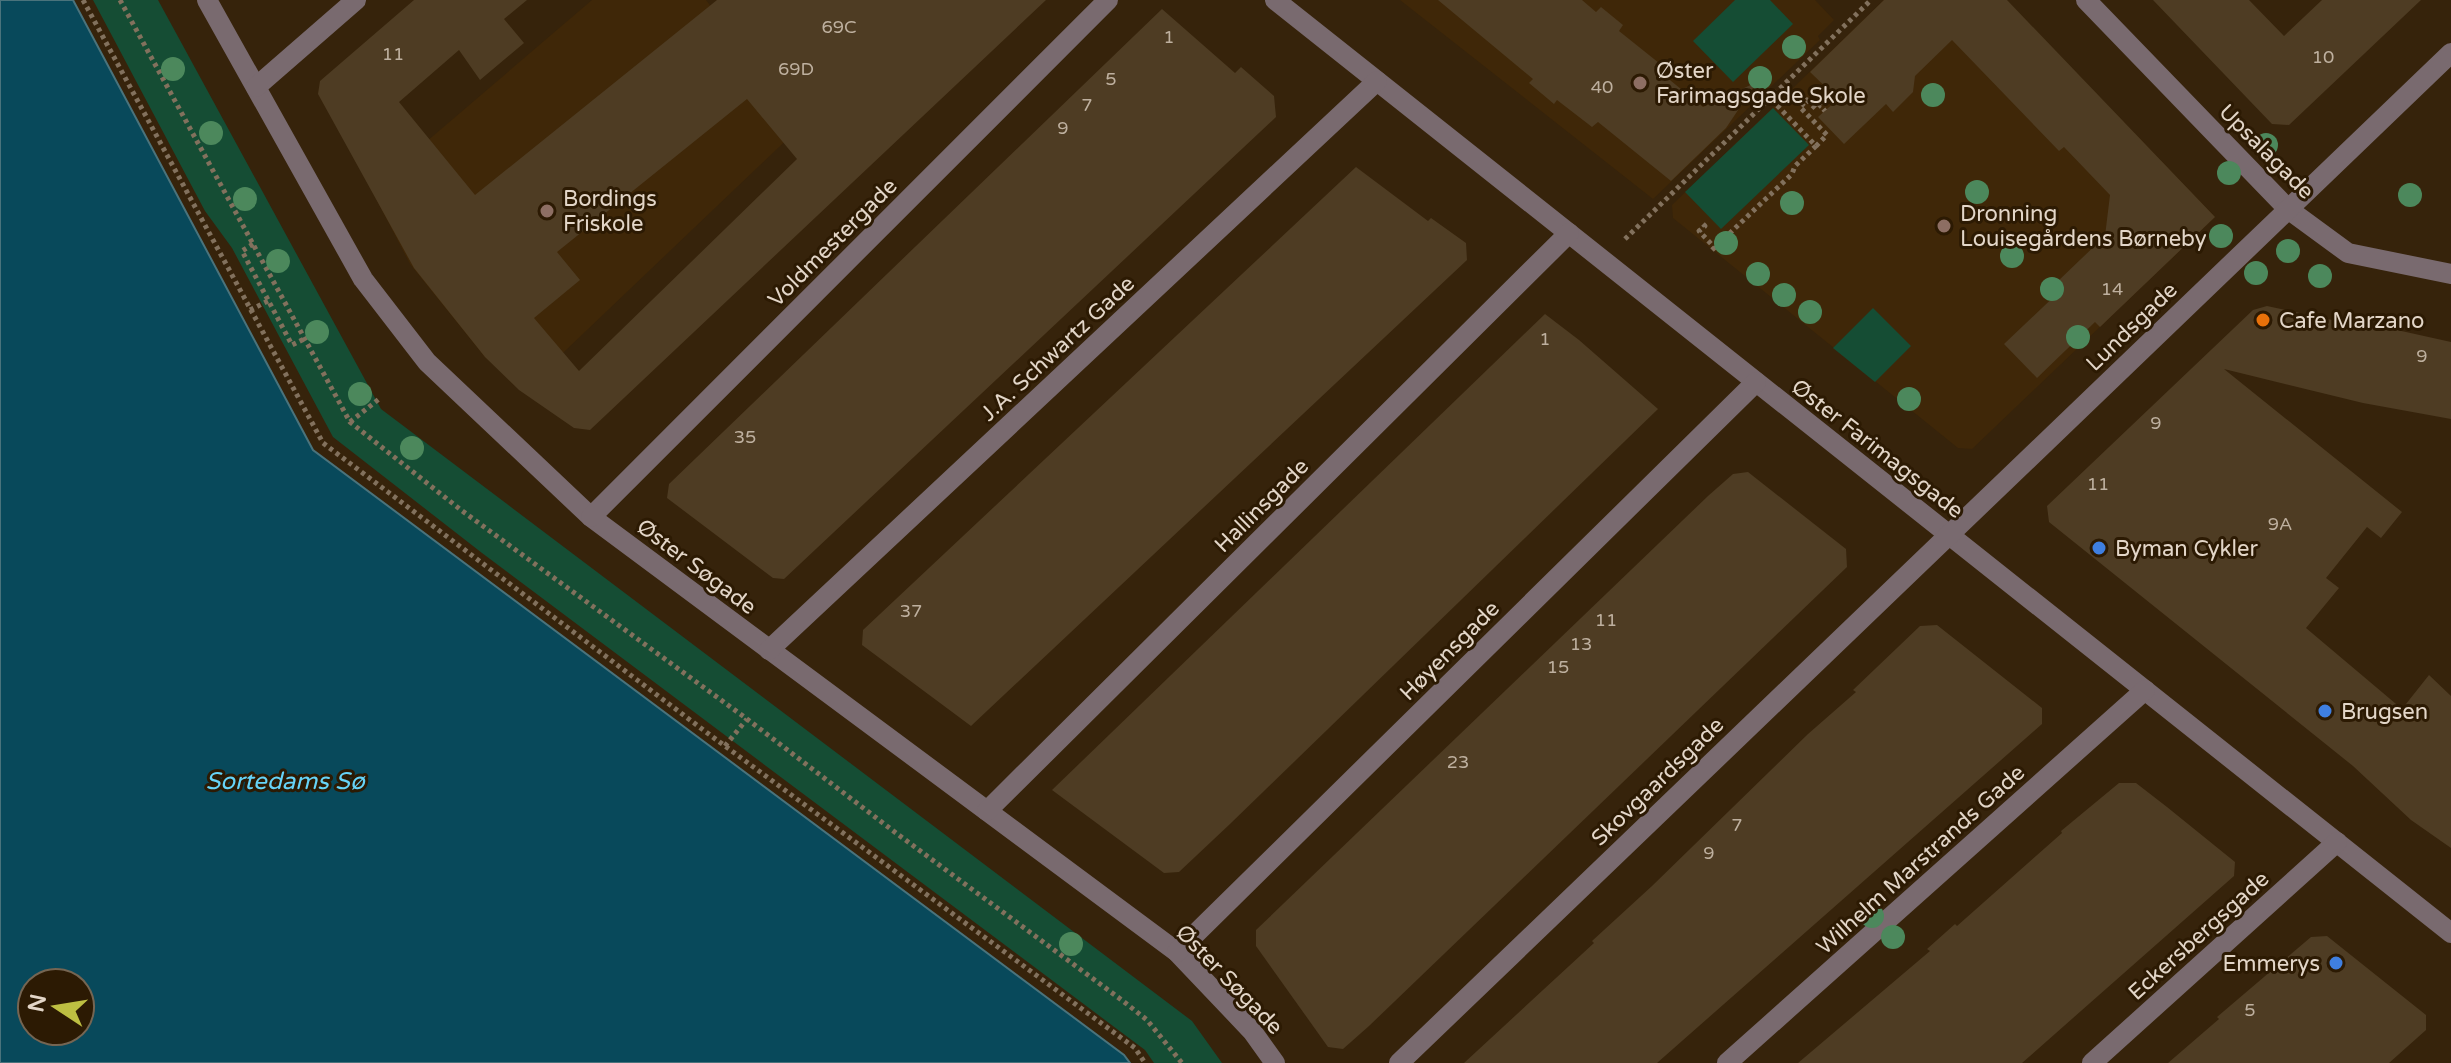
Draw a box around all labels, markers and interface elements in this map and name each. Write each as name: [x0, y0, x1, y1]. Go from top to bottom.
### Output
house number: 69C: [821, 16, 857, 38]
house number: 1: [1163, 26, 1175, 48]
house number: 11: [382, 43, 404, 65]
house number: 10: [2312, 46, 2334, 68]
house number: 69D: [778, 58, 814, 80]
place label: Øster Farimagsgade Skole: [1656, 58, 1866, 109]
house number: 5: [1105, 68, 1117, 90]
marker: Øster Farimagsgade Skole: [1631, 74, 1649, 92]
house number: 40: [1591, 76, 1613, 98]
house number: 7: [1081, 94, 1093, 116]
street label: Upsalagade: [2213, 99, 2319, 205]
house number: 9: [1057, 117, 1069, 139]
street label: Voldmestergade: [763, 173, 902, 312]
place label: Bordings Friskole: [563, 186, 657, 237]
place label: Dronning Louisegårdens Børneby: [1960, 201, 2207, 252]
marker: Bordings Friskole: [538, 202, 556, 220]
marker: Dronning Louisegårdens Børneby: [1935, 217, 1953, 235]
street label: J.A. Schwartz Gade: [975, 271, 1140, 427]
street label: Lundsgade: [2081, 277, 2183, 377]
house number: 14: [2101, 278, 2123, 300]
place label: Cafe Marzano: [2279, 308, 2424, 334]
marker: Cafe Marzano: [2254, 311, 2272, 329]
house number: 1: [1539, 328, 1551, 350]
house number: 9: [2416, 345, 2428, 367]
street label: Øster Farimagsgade: [1786, 374, 1968, 524]
house number: 9: [2150, 412, 2162, 434]
house number: 35: [734, 426, 756, 448]
street label: Hallinsgade: [1209, 453, 1314, 558]
house number: 11: [2087, 473, 2109, 495]
house number: 9A: [2268, 513, 2292, 535]
street label: Øster Søgade: [632, 514, 761, 620]
place label: Byman Cykler: [2115, 536, 2258, 562]
marker: Byman Cykler: [2090, 539, 2108, 557]
street label: Høyensgade: [1394, 595, 1505, 706]
house number: 37: [900, 600, 922, 622]
house number: 11: [1595, 609, 1617, 631]
house number: 13: [1570, 633, 1592, 655]
house number: 15: [1547, 656, 1569, 678]
place label: Brugsen: [2341, 699, 2428, 725]
marker: Brugsen: [2316, 702, 2334, 720]
street label: Skovgaardsgade: [1586, 712, 1729, 851]
house number: 23: [1447, 751, 1469, 773]
street label: Wilhelm Marstrands Gade: [1811, 759, 2030, 960]
water label: Sortedams Sø: [206, 767, 366, 796]
house number: 7: [1731, 814, 1743, 836]
house number: 9: [1703, 842, 1715, 864]
street label: Eckersbergsgade: [2123, 866, 2274, 1006]
street label: Øster Søgade: [1170, 919, 1288, 1040]
place label: Emmerys: [2222, 951, 2320, 977]
marker: Emmerys: [2327, 954, 2345, 972]
north arrow: [16, 967, 96, 1047]
text: N: [23, 992, 52, 1014]
house number: 5: [2244, 999, 2256, 1021]

